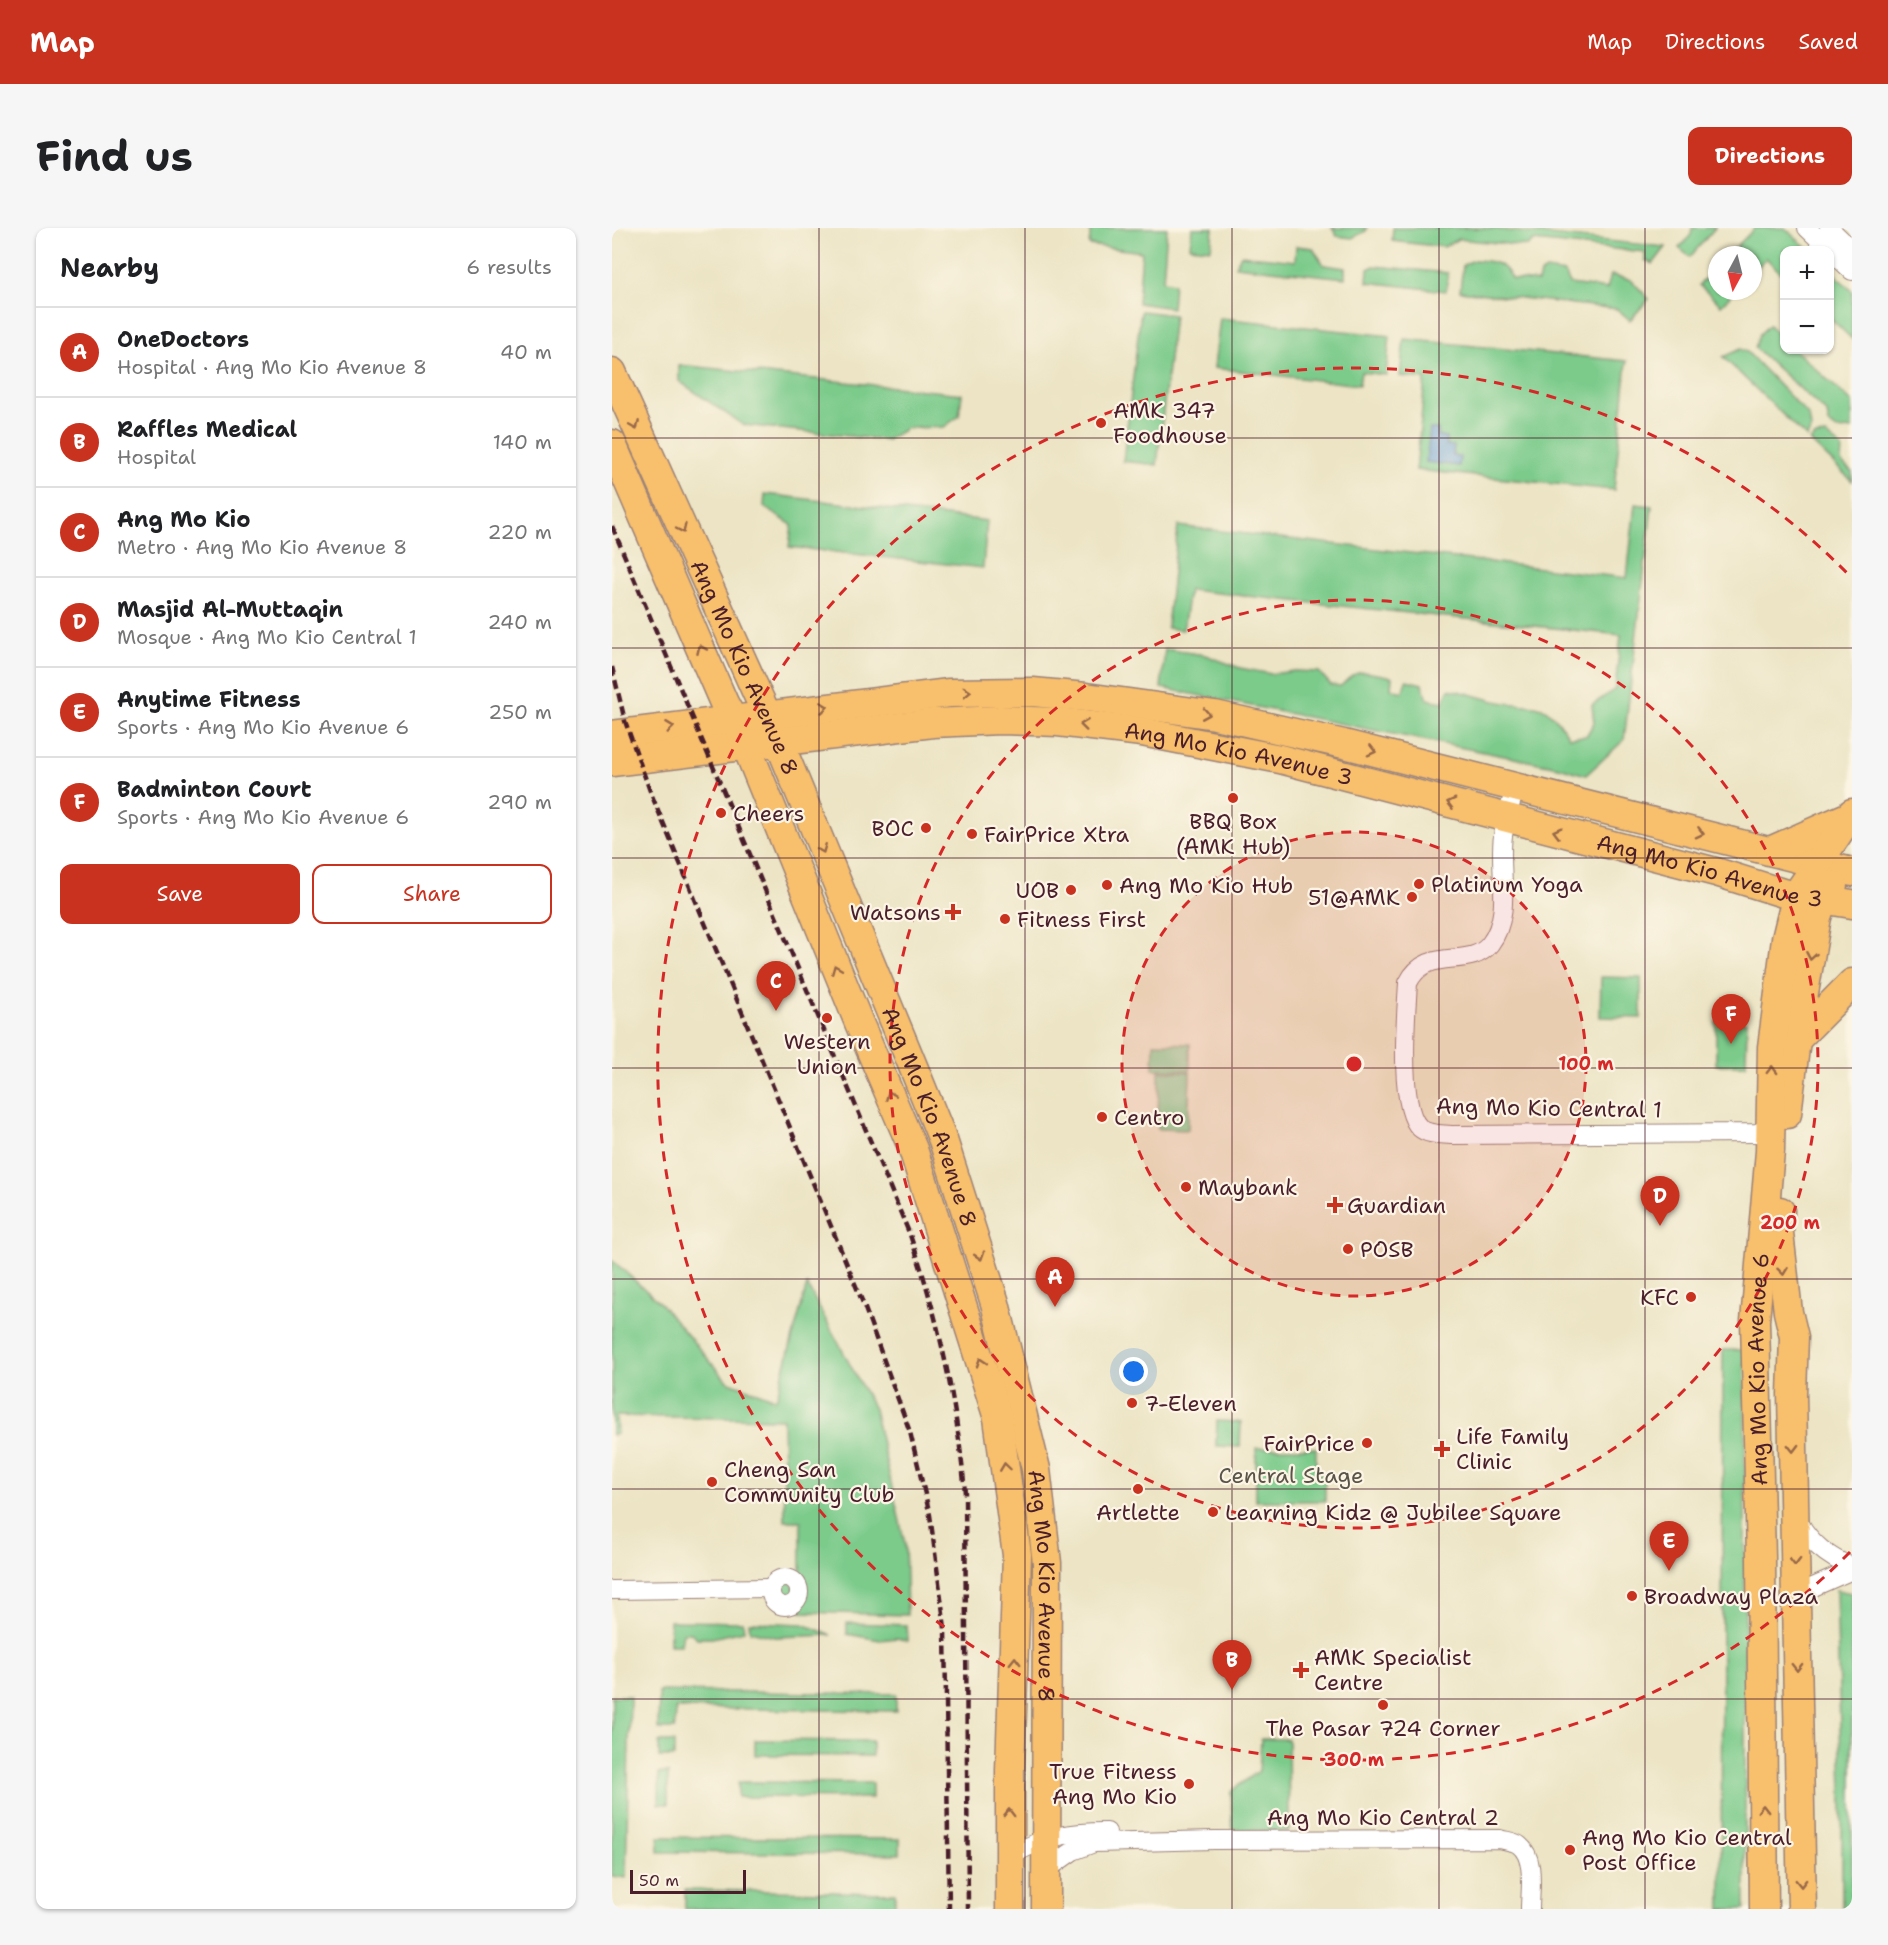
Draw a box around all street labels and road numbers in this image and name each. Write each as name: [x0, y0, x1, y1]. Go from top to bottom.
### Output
street label: Ang Mo Kio Avenue 8: [684, 555, 806, 780]
street label: Ang Mo Kio Avenue 3: [1123, 716, 1356, 792]
street label: Ang Mo Kio Avenue 3: [1594, 827, 1825, 914]
street label: Ang Mo Kio Avenue 8: [875, 1002, 984, 1230]
street label: Ang Mo Kio Central 1: [1436, 1092, 1662, 1124]
street label: Ang Mo Kio Avenue 6: [1740, 1252, 1775, 1486]
street label: Ang Mo Kio Avenue 8: [1022, 1468, 1062, 1702]
street label: Ang Mo Kio Central 2: [1267, 1803, 1499, 1832]

